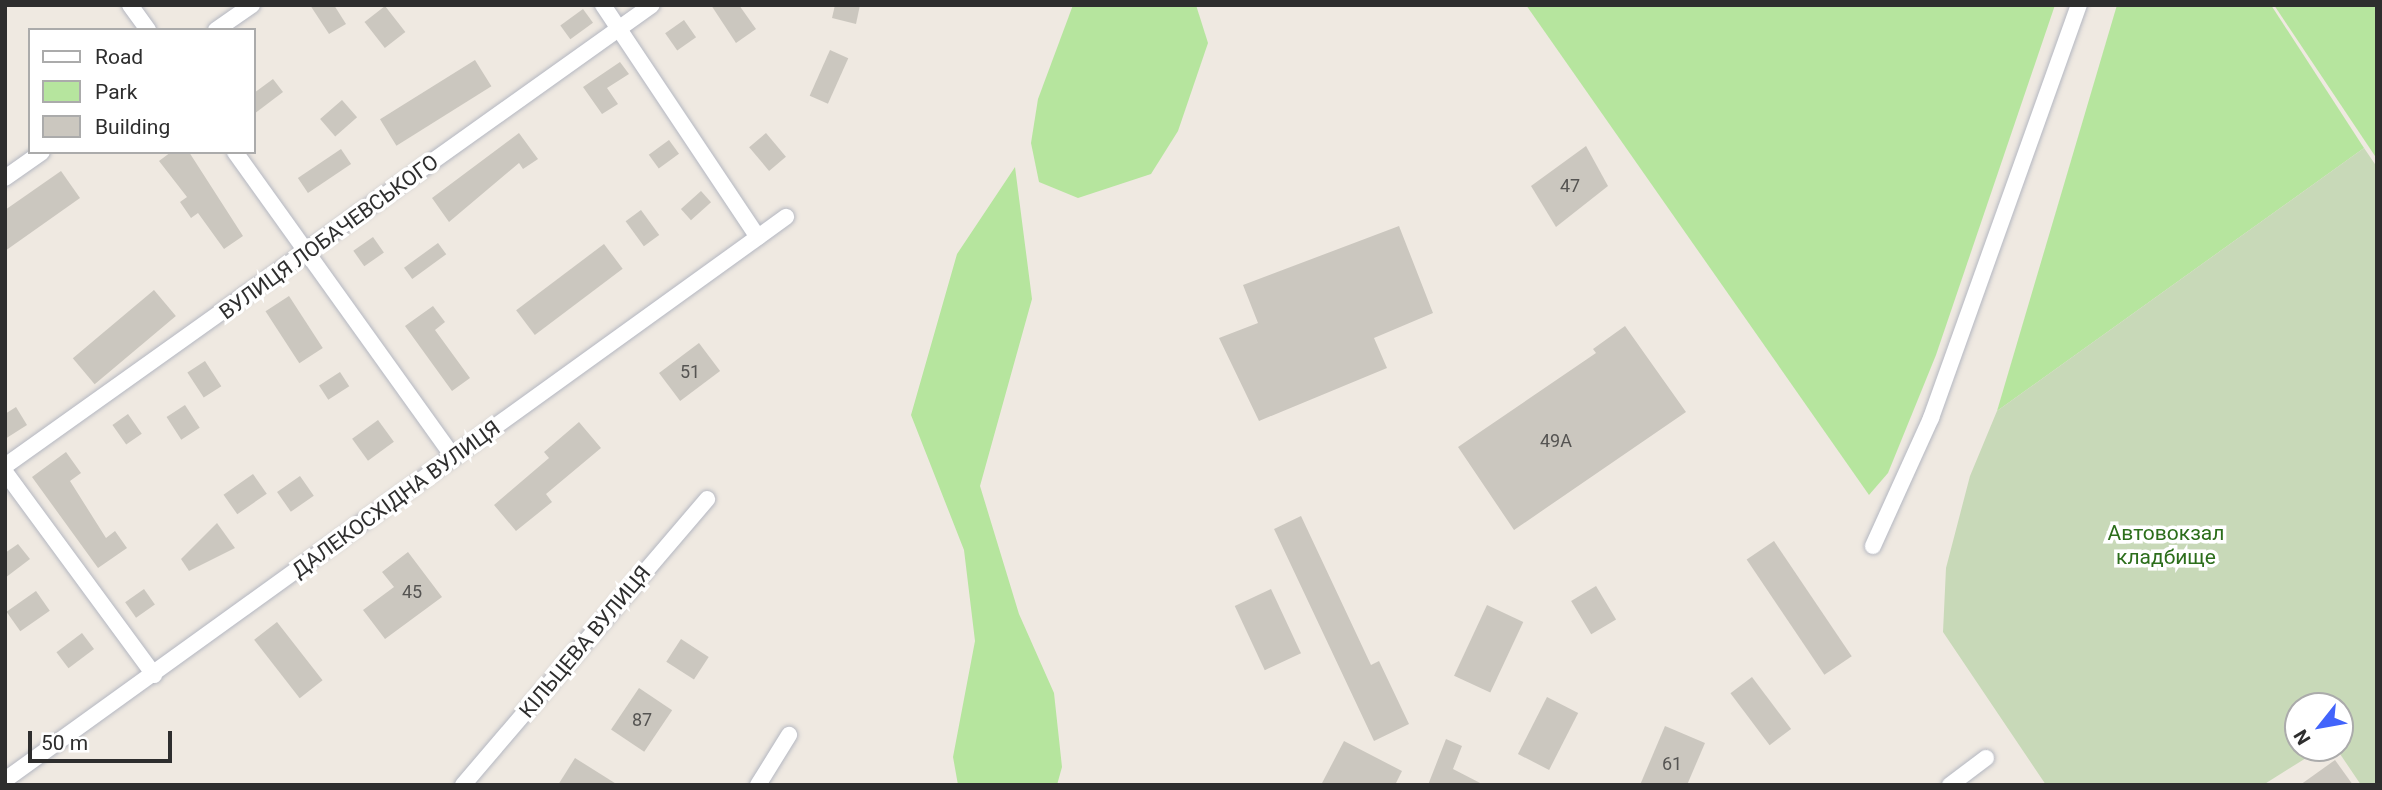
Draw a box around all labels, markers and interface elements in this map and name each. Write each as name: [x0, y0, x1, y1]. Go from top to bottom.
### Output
legend: [28, 28, 256, 154]
text: Road: [95, 45, 143, 69]
text: Park: [95, 80, 137, 104]
text: Building: [95, 115, 170, 139]
street label: ВУЛИЦЯ ЛОБАЧЕВСЬКОГО: [215, 149, 443, 325]
house number: 47: [1560, 175, 1580, 197]
house number: 51: [680, 361, 700, 383]
street label: ДАЛЕКОСХІДНА ВУЛИЦЯ: [287, 415, 505, 583]
house number: 49А: [1540, 430, 1572, 452]
park label: Автовокзал кладбище: [2108, 520, 2224, 570]
street label: КІЛЬЦЕВА ВУЛИЦЯ: [514, 561, 656, 723]
house number: 45: [402, 581, 422, 603]
north arrow: [2284, 692, 2354, 762]
house number: 87: [632, 709, 652, 731]
scale bar: [32, 716, 175, 760]
text: N: [2289, 725, 2316, 749]
text: 50 m: [41, 731, 88, 755]
house number: 61: [1662, 753, 1682, 775]

